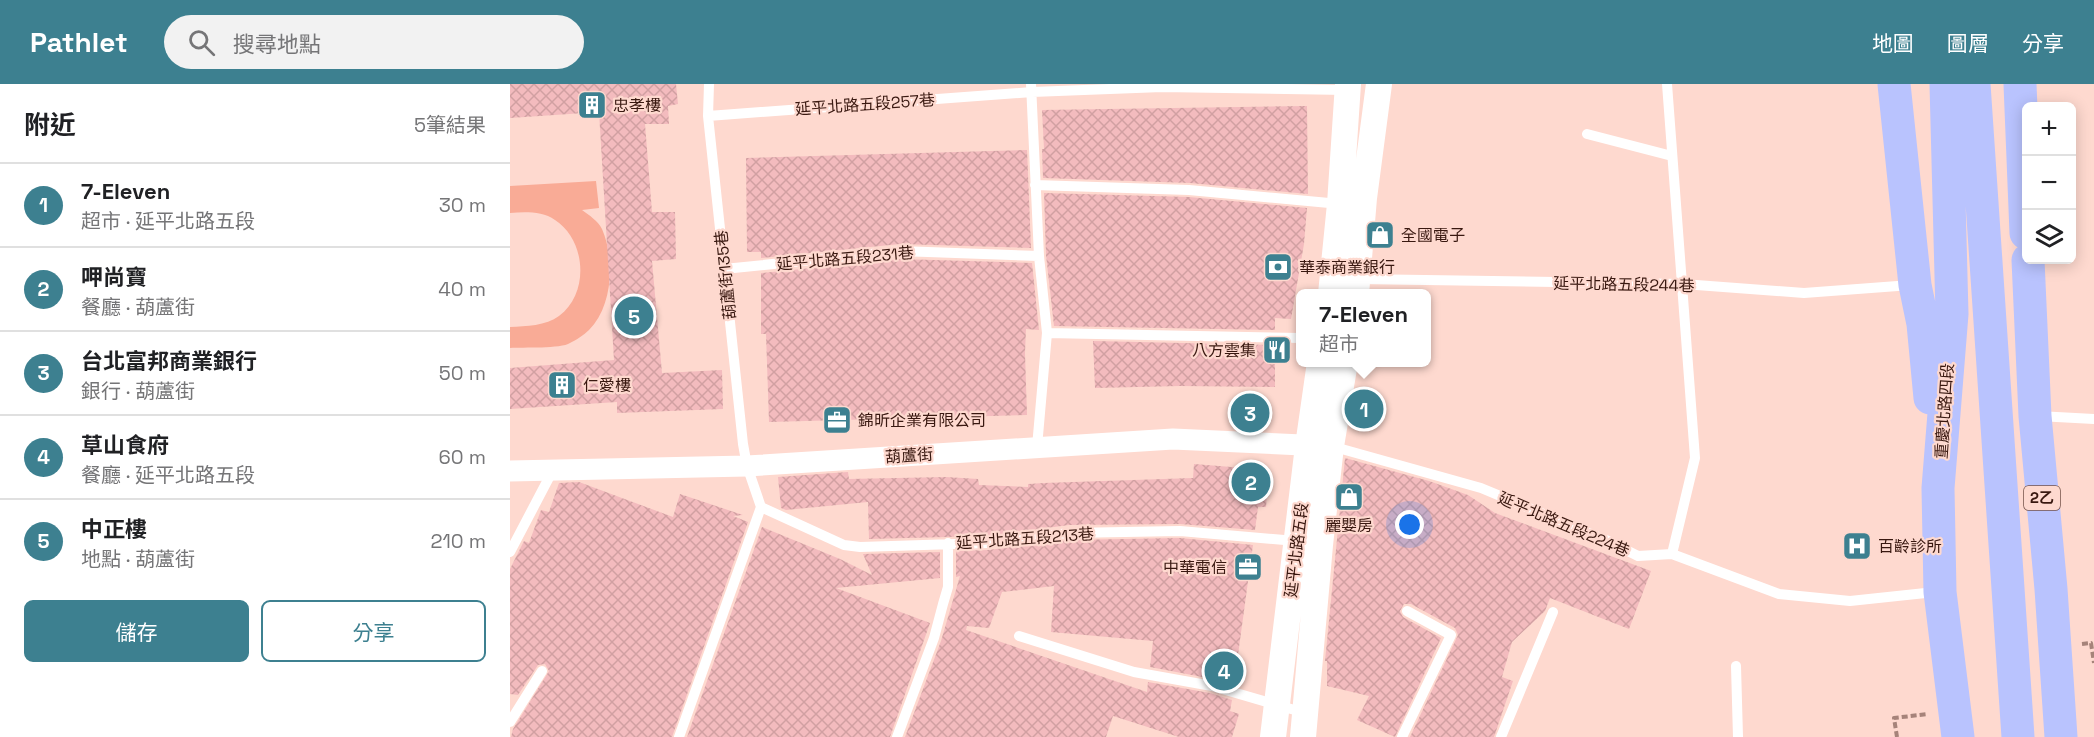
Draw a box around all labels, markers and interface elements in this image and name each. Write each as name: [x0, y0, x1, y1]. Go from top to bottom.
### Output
search box: [164, 15, 584, 69]
text: Pathlet: [30, 24, 128, 60]
icon: search: [185, 26, 218, 59]
text: 搜尋地點: [233, 30, 321, 58]
text: 地圖: [1872, 30, 1914, 57]
text: 圖層: [1947, 30, 1989, 57]
text: 分享: [2022, 30, 2064, 57]
building icon: 忠孝樓: [576, 89, 608, 121]
street label: 延平北路五段257巷: [794, 89, 936, 120]
place label: 忠孝樓: [613, 95, 661, 116]
map controls: [2022, 102, 2076, 264]
button: +: [2022, 102, 2076, 156]
text: 附近: [24, 108, 76, 142]
text: 5筆結果: [414, 112, 486, 138]
button: −: [2022, 156, 2076, 210]
text: 7-Eleven: [81, 177, 170, 205]
text: 1: [39, 192, 48, 218]
text: 30 m: [439, 192, 486, 218]
text: 超市 · 延平北路五段: [81, 208, 255, 234]
button: layers: [2022, 210, 2076, 264]
shop icon: 全國電子: [1364, 219, 1396, 251]
place label: 全國電子: [1401, 225, 1465, 246]
street label: 葫蘆街135巷: [710, 229, 741, 321]
street label: 延平北路五段231巷: [776, 242, 915, 275]
bank icon: 華泰商業銀行: [1262, 251, 1294, 283]
place label: 華泰商業銀行: [1299, 257, 1395, 278]
text: 呷尚寶: [81, 263, 147, 291]
street label: 延平北路五段244巷: [1553, 273, 1695, 296]
text: 2: [38, 276, 49, 302]
text: 40 m: [438, 276, 486, 302]
popup: [1296, 289, 1431, 367]
text: 餐廳 · 葫蘆街: [81, 294, 195, 320]
pin: 5: [614, 294, 654, 338]
text: 7-Eleven: [1319, 300, 1408, 328]
text: 超市: [1319, 331, 1359, 357]
restaurant icon: 八方雲集: [1261, 334, 1293, 366]
place label: 八方雲集: [1192, 340, 1256, 361]
text: 台北富邦商業銀行: [81, 347, 257, 375]
text: 3: [37, 360, 50, 386]
text: 50 m: [439, 360, 486, 386]
street label: 重慶北路四段: [1931, 362, 1958, 460]
building icon: 仁愛樓: [546, 369, 578, 401]
place label: 仁愛樓: [583, 375, 631, 396]
text: 銀行 · 葫蘆街: [81, 378, 195, 404]
pin: 1: [1344, 386, 1384, 432]
pin: 3: [1230, 390, 1270, 436]
office icon: 錦昕企業有限公司: [821, 404, 853, 436]
place label: 錦昕企業有限公司: [858, 410, 986, 431]
text: 草山食府: [81, 431, 169, 459]
street label: 葫蘆街: [884, 443, 934, 468]
text: 4: [37, 444, 50, 470]
text: 60 m: [439, 444, 486, 470]
pin: 2: [1232, 460, 1270, 504]
text: 餐廳 · 延平北路五段: [81, 462, 255, 488]
shop icon: 麗嬰房: [1333, 481, 1365, 513]
road number: 2乙: [2024, 486, 2060, 510]
street label: 延平北路五段224巷: [1495, 487, 1633, 562]
street label: 延平北路五段: [1280, 501, 1313, 599]
your location: [1395, 510, 1424, 539]
text: 中正樓: [81, 515, 147, 543]
place label: 麗嬰房: [1325, 515, 1373, 536]
street label: 延平北路五段213巷: [955, 523, 1095, 554]
text: 5: [38, 528, 50, 554]
text: 210 m: [430, 528, 486, 554]
hospital icon: 百齡診所: [1841, 530, 1873, 562]
place label: 百齡診所: [1878, 536, 1942, 557]
text: 地點 · 葫蘆街: [81, 546, 195, 572]
office icon: 中華電信: [1232, 551, 1264, 583]
place label: 中華電信: [1163, 557, 1227, 578]
button: 儲存: [24, 600, 249, 662]
button: 分享: [261, 600, 486, 662]
pin: 4: [1204, 648, 1244, 694]

